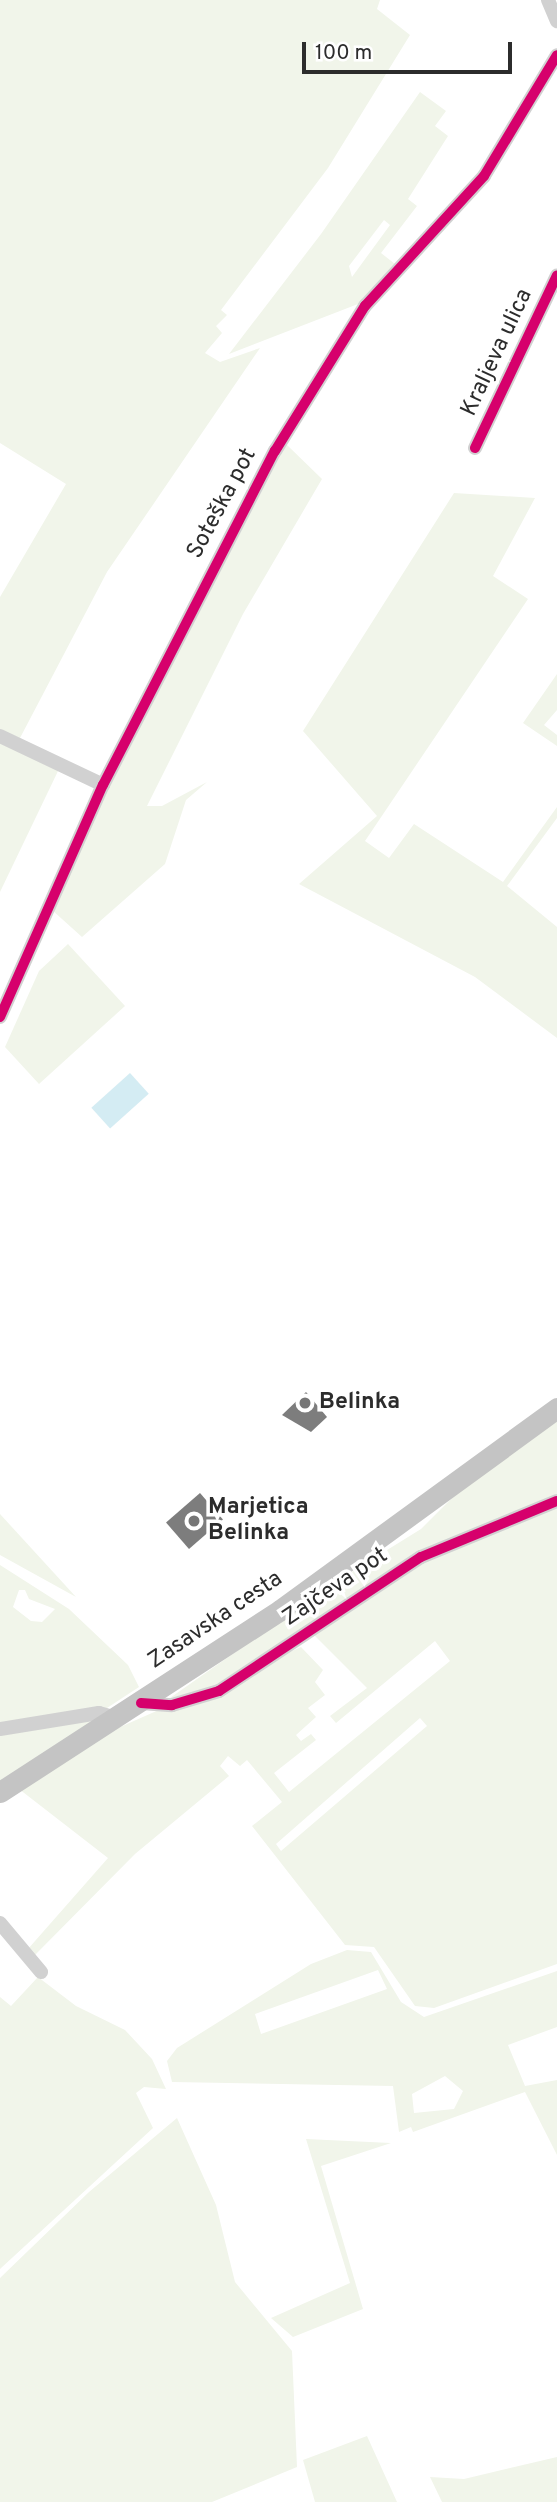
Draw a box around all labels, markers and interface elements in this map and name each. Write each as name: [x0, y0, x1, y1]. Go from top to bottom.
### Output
scale bar: [305, 28, 515, 72]
text: 100 m: [315, 40, 372, 67]
street label: Kraljeva ulica: [456, 285, 540, 421]
street label: Soteška pot: [182, 444, 264, 564]
place label: Belinka: [319, 1389, 400, 1417]
marker: Belinka: [297, 1395, 313, 1411]
place label: Marjetica Belinka: [208, 1494, 308, 1548]
marker: Marjetica Belinka: [186, 1513, 202, 1529]
street label: Zajčeva pot: [278, 1543, 394, 1633]
street label: Zasavska cesta: [144, 1566, 288, 1676]

